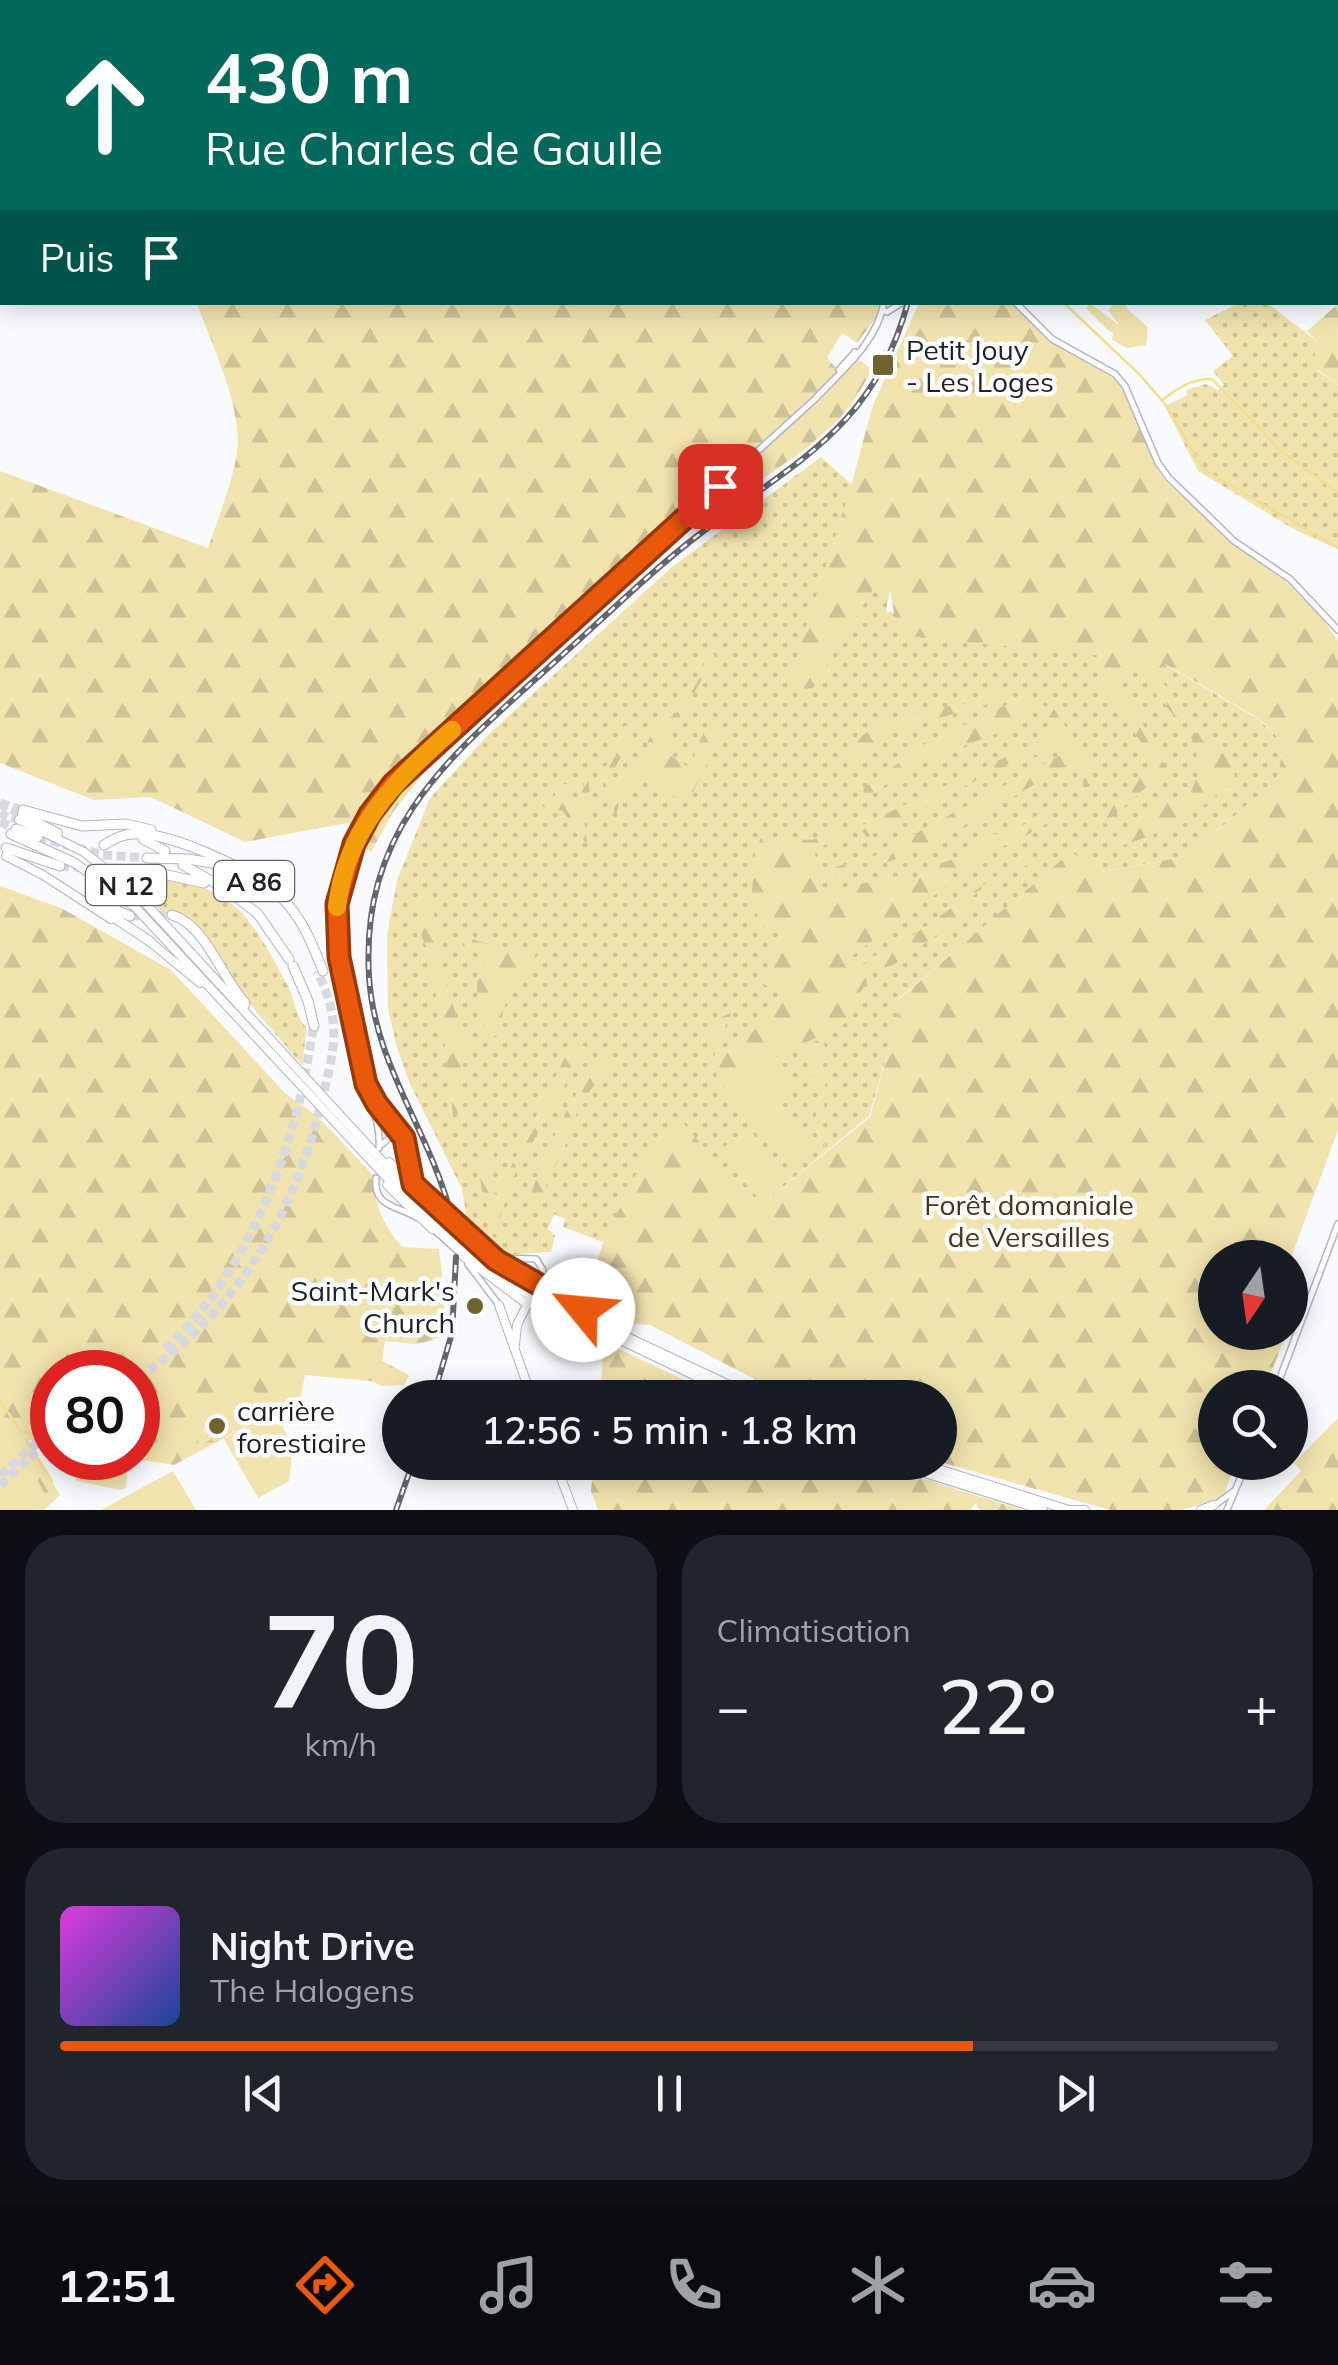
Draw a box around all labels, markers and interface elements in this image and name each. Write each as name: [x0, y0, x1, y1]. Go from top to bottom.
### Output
text: 430 m: [205, 33, 413, 121]
icon: ahead: [40, 40, 170, 170]
text: Rue Charles de Gaulle: [205, 120, 663, 176]
icon: arrive: [134, 230, 189, 285]
text: Puis: [40, 234, 114, 282]
place label: Petit Jouy - Les Loges: [906, 332, 1054, 399]
marker: Petit Jouy - Les Loges: [870, 352, 896, 378]
pin: [678, 444, 763, 529]
icon: arrive: [693, 459, 748, 514]
road number: A 86: [214, 861, 294, 901]
road number: N 12: [86, 865, 166, 905]
park label: Forêt domaniale de Versailles: [924, 1187, 1134, 1254]
north arrow: [1198, 1240, 1308, 1350]
map controls: [1198, 1240, 1308, 1480]
position arrow: [531, 1258, 635, 1362]
place label: Saint-Mark's Church: [291, 1273, 455, 1340]
marker: Saint-Mark's Church: [464, 1295, 486, 1317]
speed limit sign: 80: [30, 1350, 160, 1480]
button: search: [1198, 1370, 1308, 1480]
place label: carrière forestiaire: [237, 1393, 366, 1460]
text: 12:56 · 5 min · 1.8 km: [481, 1406, 858, 1454]
marker: carrière forestiaire: [206, 1415, 228, 1437]
text: 70: [263, 1577, 419, 1741]
text: Climatisation: [717, 1610, 911, 1650]
text: 22°: [938, 1659, 1056, 1753]
text: −: [717, 1672, 750, 1741]
text: +: [1245, 1672, 1278, 1741]
text: km/h: [305, 1724, 377, 1764]
text: Night Drive: [210, 1922, 415, 1970]
text: The Halogens: [210, 1970, 415, 2010]
icon: previous: [236, 2066, 291, 2121]
icon: pause: [642, 2066, 697, 2121]
icon: next: [1048, 2066, 1103, 2121]
icon: directions: [290, 2250, 360, 2320]
icon: music: [474, 2250, 544, 2320]
icon: phone: [659, 2250, 729, 2320]
icon: climate: [843, 2250, 913, 2320]
icon: car: [1027, 2250, 1097, 2320]
icon: filters: [1211, 2250, 1281, 2320]
text: 12:51: [57, 2257, 176, 2313]

